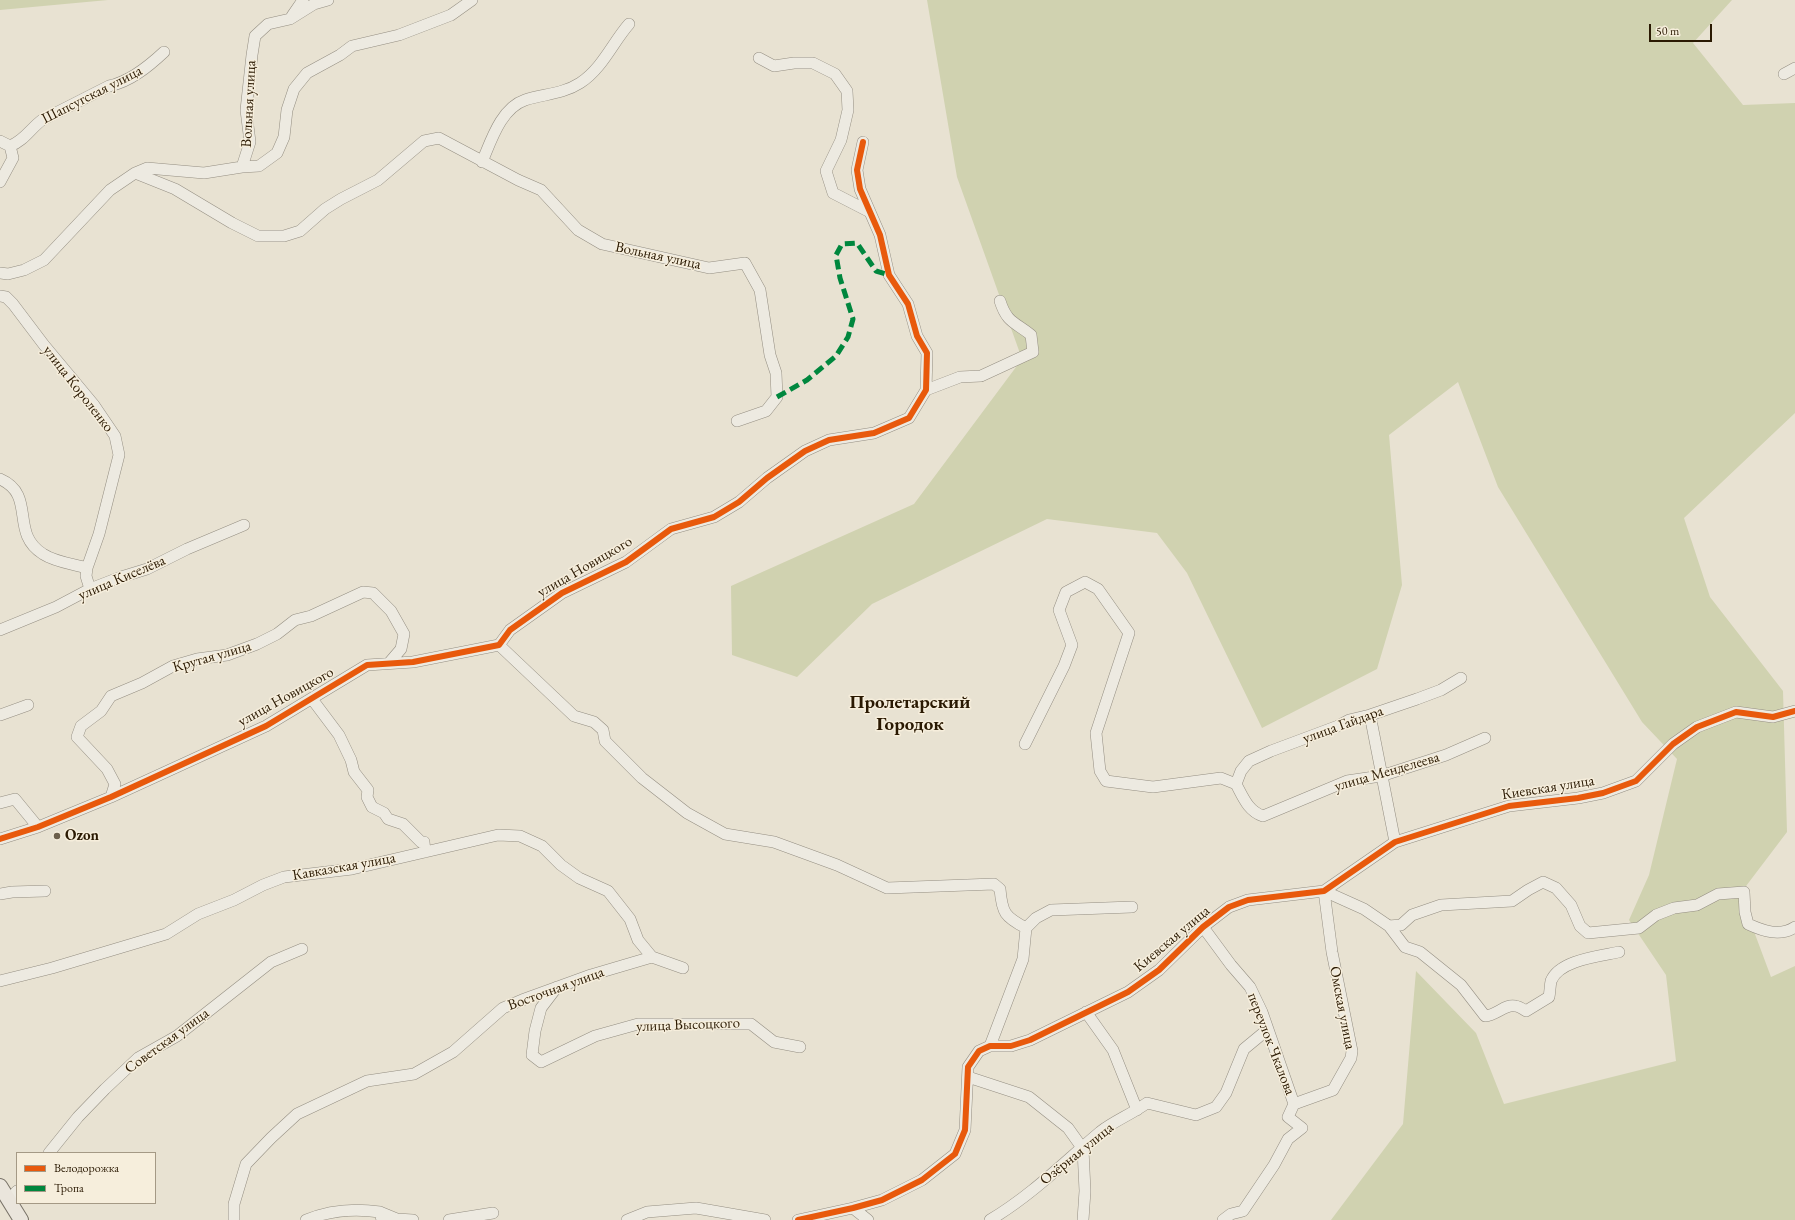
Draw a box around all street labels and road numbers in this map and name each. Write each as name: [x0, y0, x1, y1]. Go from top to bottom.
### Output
street label: Вольная улица: [238, 60, 260, 148]
street label: Шапсугская улица: [39, 62, 145, 128]
street label: Вольная улица: [613, 238, 703, 274]
street label: улица Короленко: [39, 342, 117, 436]
street label: улица Новицкого: [534, 533, 636, 601]
street label: улица Киселёва: [76, 552, 168, 604]
street label: Крутая улица: [171, 637, 253, 677]
street label: улица Новицкого: [235, 663, 337, 731]
street label: улица Гайдара: [1300, 702, 1386, 748]
street label: улица Менделеева: [1332, 748, 1442, 796]
street label: Киевская улица: [1500, 772, 1596, 804]
street label: Кавказская улица: [291, 849, 397, 885]
street label: Киевская улица: [1130, 902, 1214, 976]
street label: Восточная улица: [505, 963, 607, 1015]
street label: Омская улица: [1325, 965, 1359, 1051]
street label: переулок Чкалова: [1243, 990, 1299, 1098]
street label: Советская улица: [121, 1004, 213, 1078]
street label: улица Высоцкого: [636, 1014, 740, 1036]
street label: Озёрная улица: [1037, 1119, 1117, 1189]

